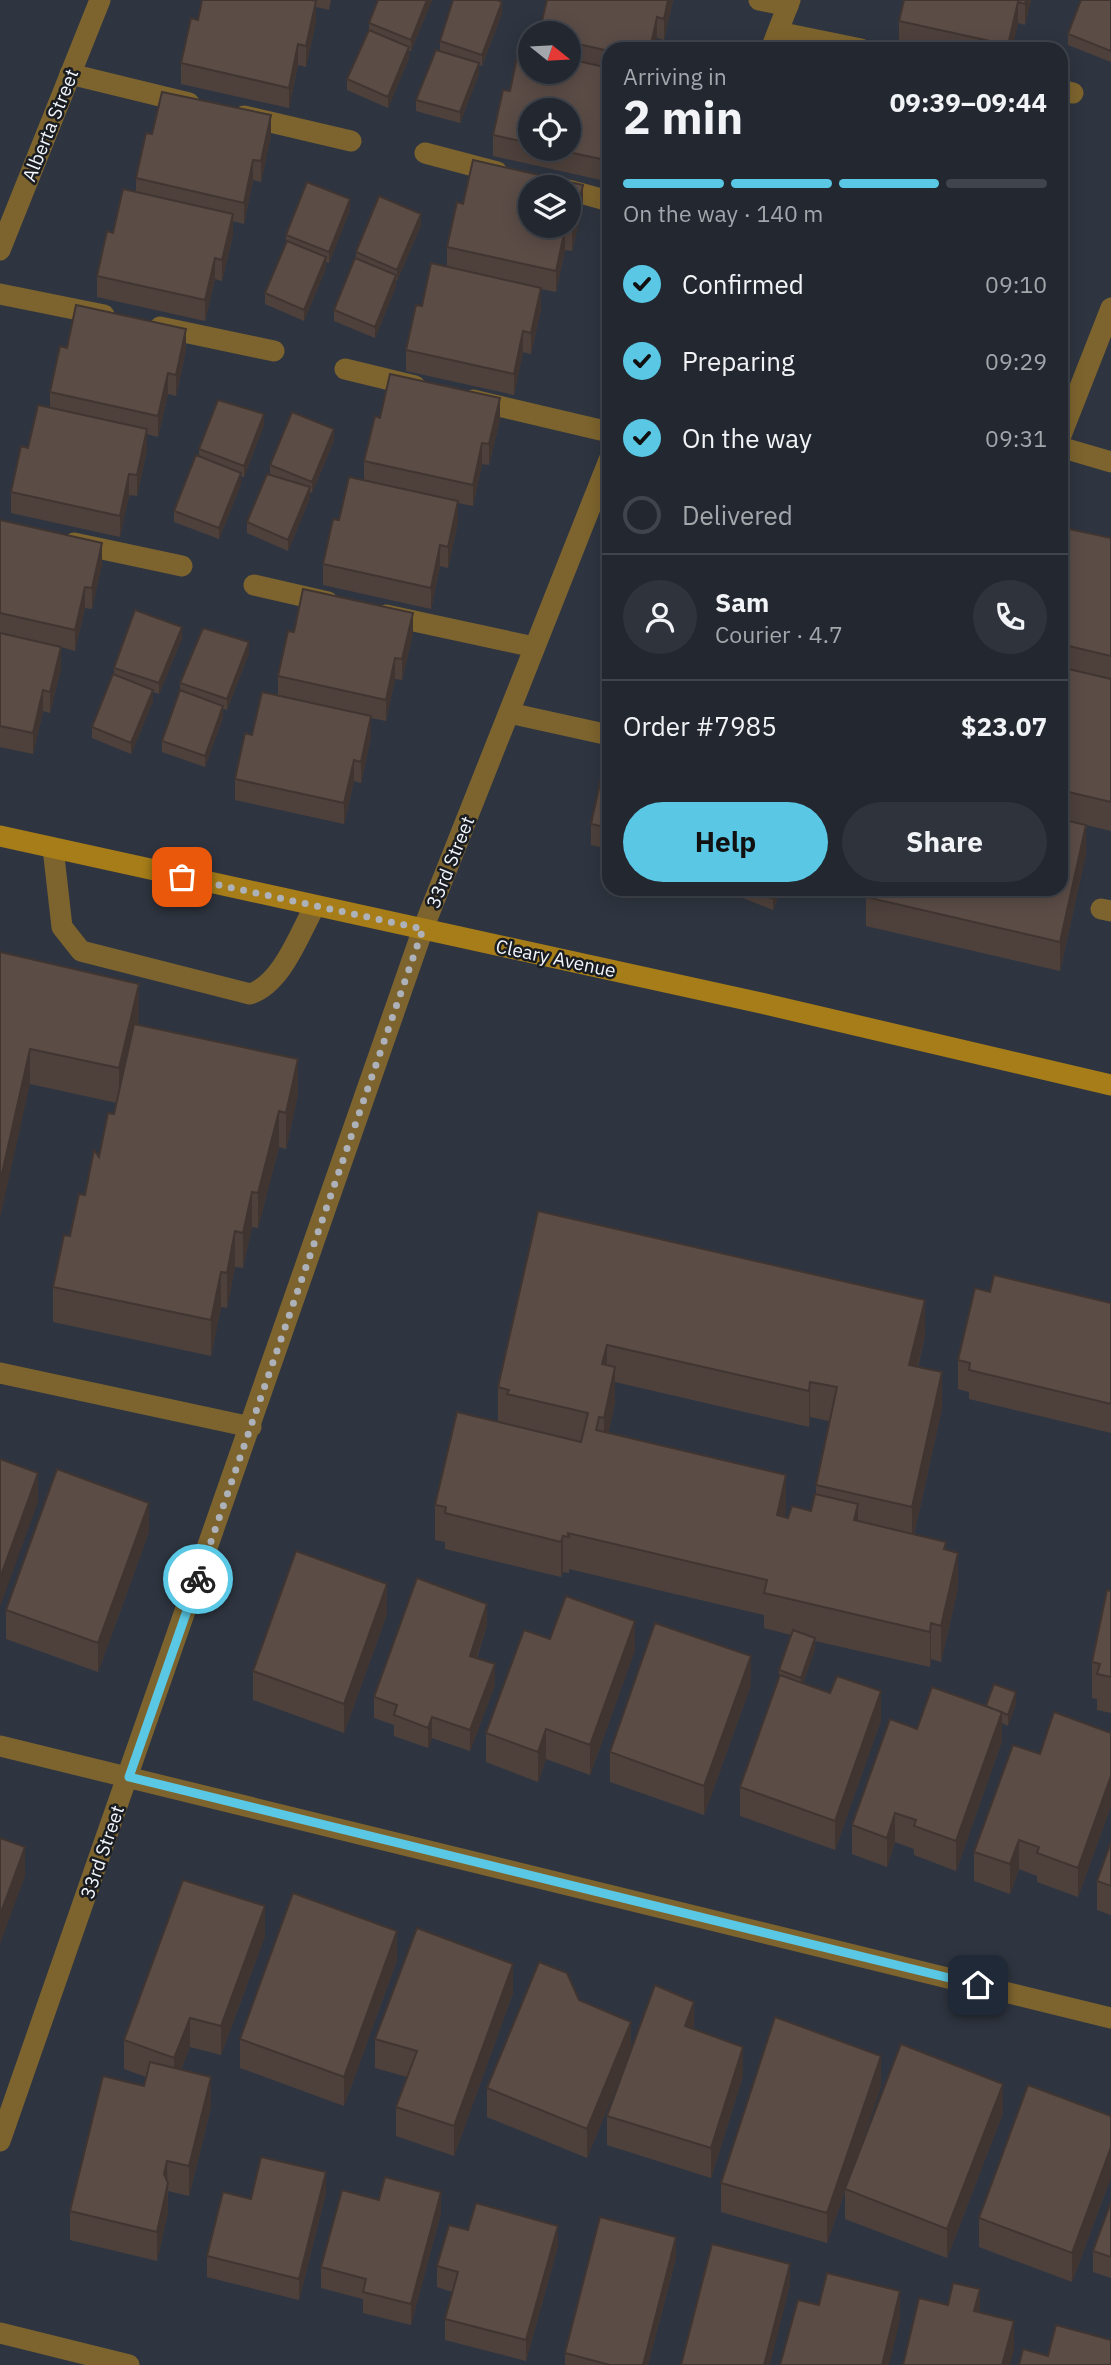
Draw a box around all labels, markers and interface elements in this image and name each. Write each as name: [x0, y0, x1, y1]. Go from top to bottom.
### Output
north arrow: [518, 21, 581, 84]
map controls: [518, 21, 581, 238]
text: Arriving in: [623, 61, 727, 91]
street label: Alberta Street: [17, 65, 83, 185]
text: 09:39–09:44: [890, 85, 1047, 119]
text: 2 min: [623, 87, 743, 147]
button: locate: [518, 98, 581, 161]
button: layers: [518, 175, 581, 238]
text: On the way · 140 m: [623, 198, 823, 228]
icon: check: [623, 265, 661, 303]
text: Confirmed: [682, 267, 804, 301]
text: 09:10: [985, 269, 1047, 299]
icon: check: [623, 342, 661, 380]
text: Preparing: [682, 344, 795, 378]
text: 09:29: [985, 346, 1047, 376]
icon: check: [623, 419, 661, 457]
text: On the way: [682, 421, 812, 455]
text: 09:31: [985, 423, 1047, 453]
text: Delivered: [682, 498, 793, 532]
button: person: [623, 580, 697, 654]
button: phone: [973, 580, 1047, 654]
text: Sam: [715, 585, 769, 619]
text: Courier · 4.7: [715, 619, 843, 649]
text: Order #7985: [623, 709, 777, 743]
text: $23.07: [961, 709, 1047, 743]
button: Help: [623, 802, 828, 882]
button: Share: [842, 802, 1047, 882]
street label: 33rd Street: [421, 812, 479, 912]
pin: [152, 847, 212, 907]
icon: bag: [163, 858, 201, 896]
street label: Cleary Avenue: [494, 934, 618, 982]
courier: [163, 1544, 233, 1614]
icon: bike: [179, 1560, 217, 1598]
street label: 33rd Street: [75, 1802, 129, 1902]
pin: [948, 1955, 1008, 2015]
icon: home: [959, 1966, 997, 2004]

